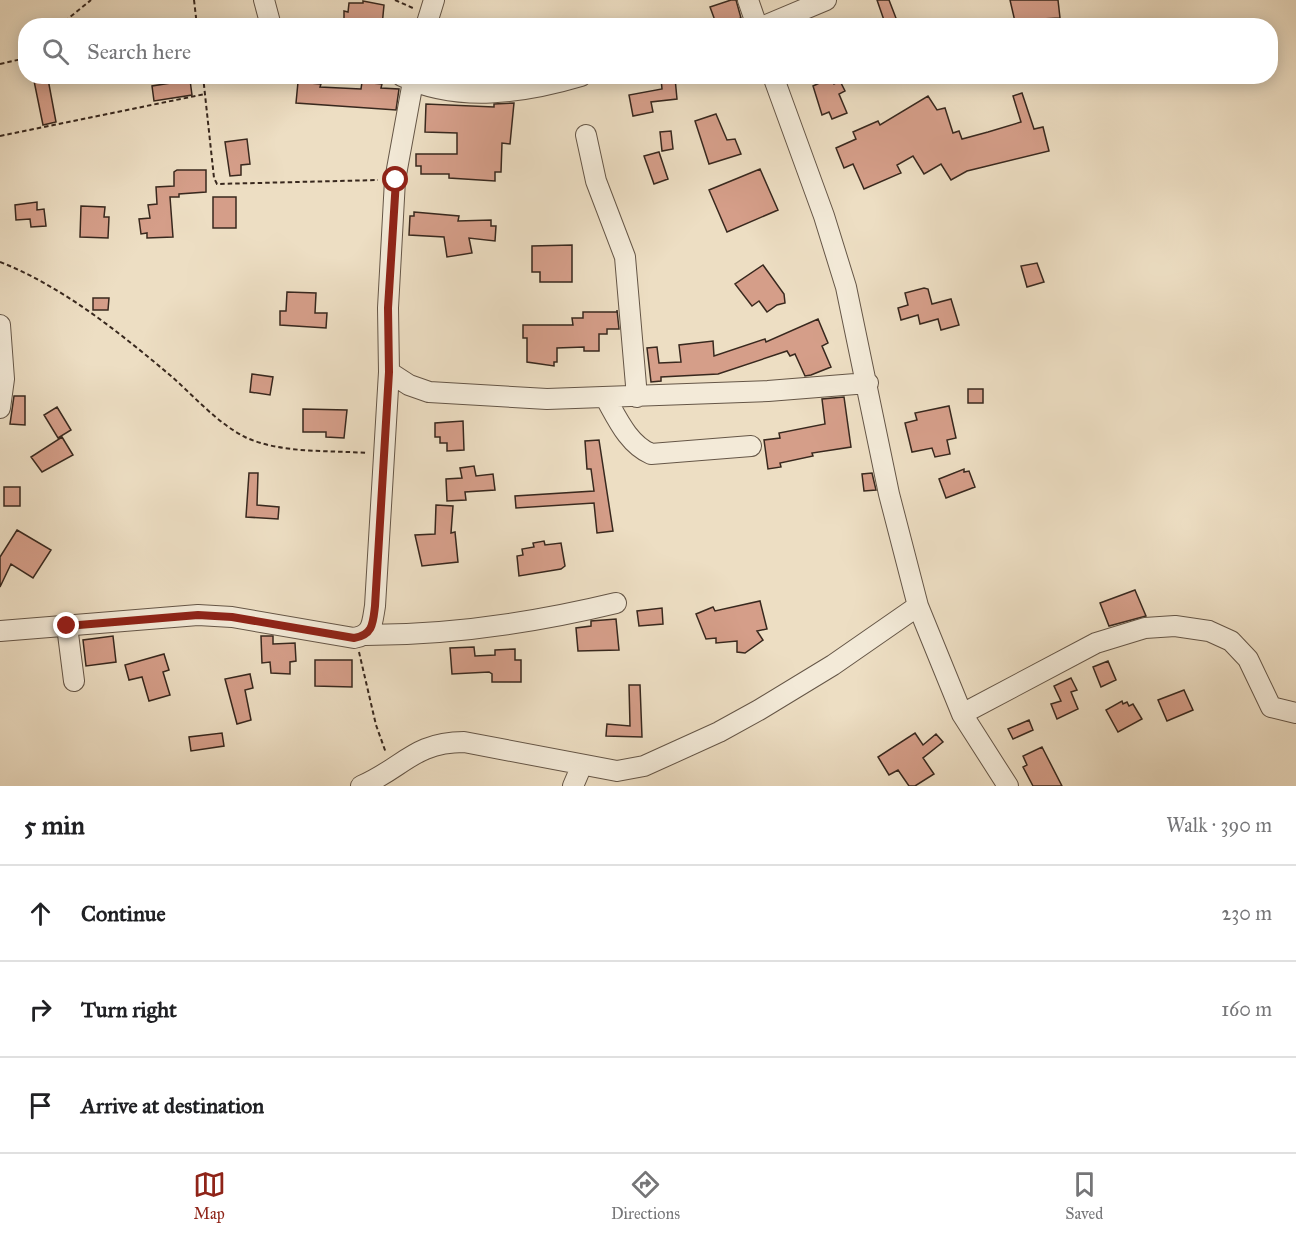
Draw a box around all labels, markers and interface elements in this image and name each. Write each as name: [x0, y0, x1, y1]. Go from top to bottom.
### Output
search box: [18, 18, 1278, 84]
icon: search: [39, 35, 72, 68]
text: Search here: [87, 38, 191, 65]
route start: [382, 166, 408, 192]
route end: [53, 612, 79, 638]
text: 5 min: [24, 809, 85, 841]
text: Walk · 390 m: [1166, 813, 1272, 837]
icon: ahead: [24, 897, 57, 930]
text: Continue: [81, 900, 166, 927]
text: 230 m: [1221, 901, 1272, 925]
icon: right: [24, 993, 57, 1026]
text: Turn right: [81, 996, 177, 1023]
text: 160 m: [1221, 997, 1272, 1021]
icon: arrive: [24, 1089, 57, 1122]
text: Arrive at destination: [81, 1092, 264, 1119]
tab: Map: [193, 1168, 226, 1223]
tab: Directions: [611, 1168, 680, 1223]
tab: Saved: [1065, 1168, 1103, 1223]

